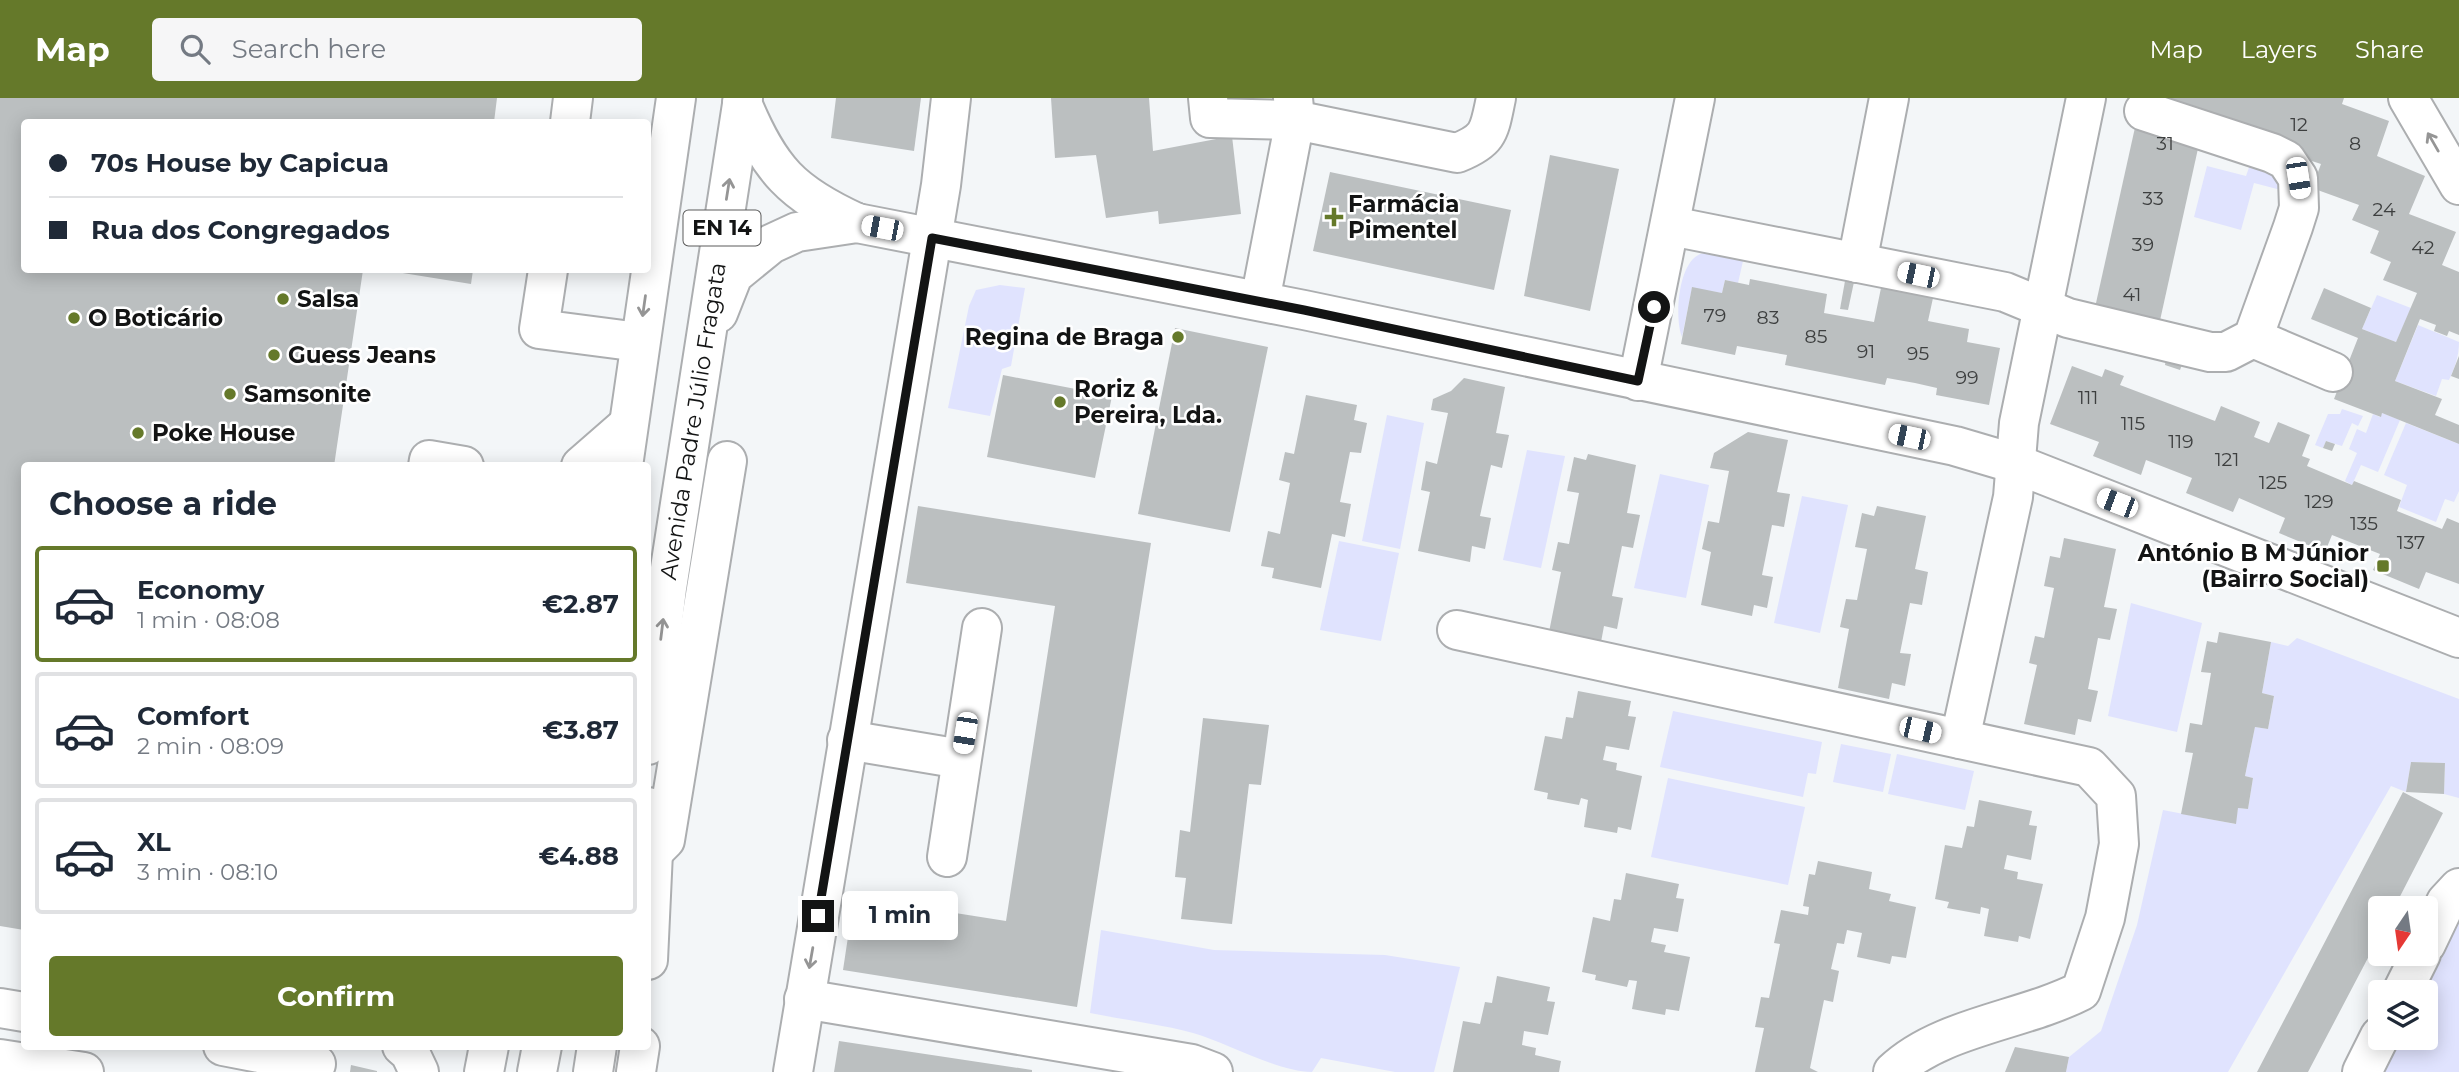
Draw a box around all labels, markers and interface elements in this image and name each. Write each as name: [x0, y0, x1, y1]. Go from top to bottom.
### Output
search box: [152, 18, 642, 81]
text: Map: [35, 29, 110, 69]
icon: search: [176, 30, 214, 68]
text: Search here: [232, 33, 386, 65]
text: Map: [2149, 35, 2203, 64]
text: Layers: [2241, 35, 2317, 64]
text: Share: [2355, 35, 2424, 64]
house number: 12: [2290, 113, 2308, 136]
house number: 31: [2156, 132, 2174, 155]
house number: 8: [2349, 132, 2361, 155]
one-way arrow: [2426, 132, 2440, 152]
text: 70s House by Capicua: [91, 147, 389, 179]
car: [2285, 156, 2312, 200]
one-way arrow: [722, 179, 735, 201]
house number: 33: [2142, 187, 2164, 210]
place label: Farmácia Pimentel: [1348, 190, 1459, 244]
house number: 24: [2373, 198, 2396, 221]
marker: Farmácia Pimentel: [1326, 209, 1342, 225]
road number: EN 14: [684, 211, 760, 246]
text: Rua dos Congregados: [91, 214, 390, 246]
car: [860, 214, 905, 242]
house number: 39: [2132, 233, 2154, 256]
house number: 42: [2411, 236, 2435, 259]
street label: Avenida Padre Júlio Fragata: [654, 260, 732, 582]
car: [1896, 260, 1941, 290]
house number: 41: [2123, 283, 2141, 306]
place label: Salsa: [297, 285, 359, 313]
marker: Salsa: [275, 291, 291, 307]
route start: [1638, 291, 1670, 323]
one-way arrow: [637, 294, 650, 317]
place label: O Boticário: [88, 304, 223, 332]
house number: 79: [1704, 304, 1726, 327]
house number: 83: [1757, 306, 1779, 329]
marker: O Boticário: [66, 310, 82, 326]
place label: Regina de Braga: [965, 323, 1164, 351]
house number: 85: [1805, 325, 1828, 348]
marker: Regina de Braga: [1170, 329, 1186, 345]
house number: 91: [1857, 340, 1875, 363]
place label: Guess Jeans: [288, 341, 436, 369]
house number: 95: [1907, 342, 1929, 365]
marker: Guess Jeans: [266, 347, 282, 363]
house number: 99: [1955, 366, 1979, 389]
place label: Roriz & Pereira, Lda.: [1074, 375, 1222, 429]
place label: Samsonite: [244, 380, 371, 408]
marker: Samsonite: [222, 386, 238, 402]
house number: 111: [2078, 386, 2098, 409]
marker: Roriz & Pereira, Lda.: [1052, 394, 1068, 410]
house number: 115: [2121, 412, 2145, 435]
place label: Poke House: [152, 419, 295, 447]
car: [1887, 422, 1932, 452]
marker: Poke House: [130, 425, 146, 441]
house number: 119: [2168, 430, 2194, 453]
house number: 121: [2215, 448, 2239, 471]
house number: 125: [2259, 471, 2287, 494]
text: Choose a ride: [49, 484, 277, 523]
car: [2094, 486, 2141, 520]
house number: 129: [2304, 490, 2334, 513]
house number: 135: [2350, 512, 2378, 535]
house number: 137: [2397, 531, 2425, 554]
place label: António B M Júnior (Bairro Social): [2137, 539, 2369, 593]
marker: António B M Júnior (Bairro Social): [2375, 558, 2391, 574]
icon: car: [53, 573, 116, 636]
text: Economy: [137, 574, 264, 606]
text: €2.87: [542, 588, 619, 620]
text: 1 min · 08:08: [137, 606, 280, 634]
one-way arrow: [656, 618, 669, 641]
icon: car: [53, 699, 116, 762]
text: Comfort: [137, 700, 249, 732]
car: [952, 711, 979, 755]
text: €3.87: [542, 714, 619, 746]
car: [1898, 715, 1943, 745]
text: 2 min · 08:09: [137, 732, 284, 760]
icon: car: [53, 825, 116, 888]
text: XL: [137, 826, 171, 858]
text: €4.88: [538, 840, 619, 872]
text: 3 min · 08:10: [137, 858, 278, 886]
callout: 1 min: [842, 892, 958, 940]
north arrow: [2368, 896, 2438, 966]
map controls: [2368, 896, 2438, 1050]
route end: [802, 900, 834, 932]
text: 1 min: [869, 901, 931, 929]
one-way arrow: [804, 946, 817, 969]
button: Confirm: [49, 956, 623, 1036]
button: layers: [2368, 980, 2438, 1050]

